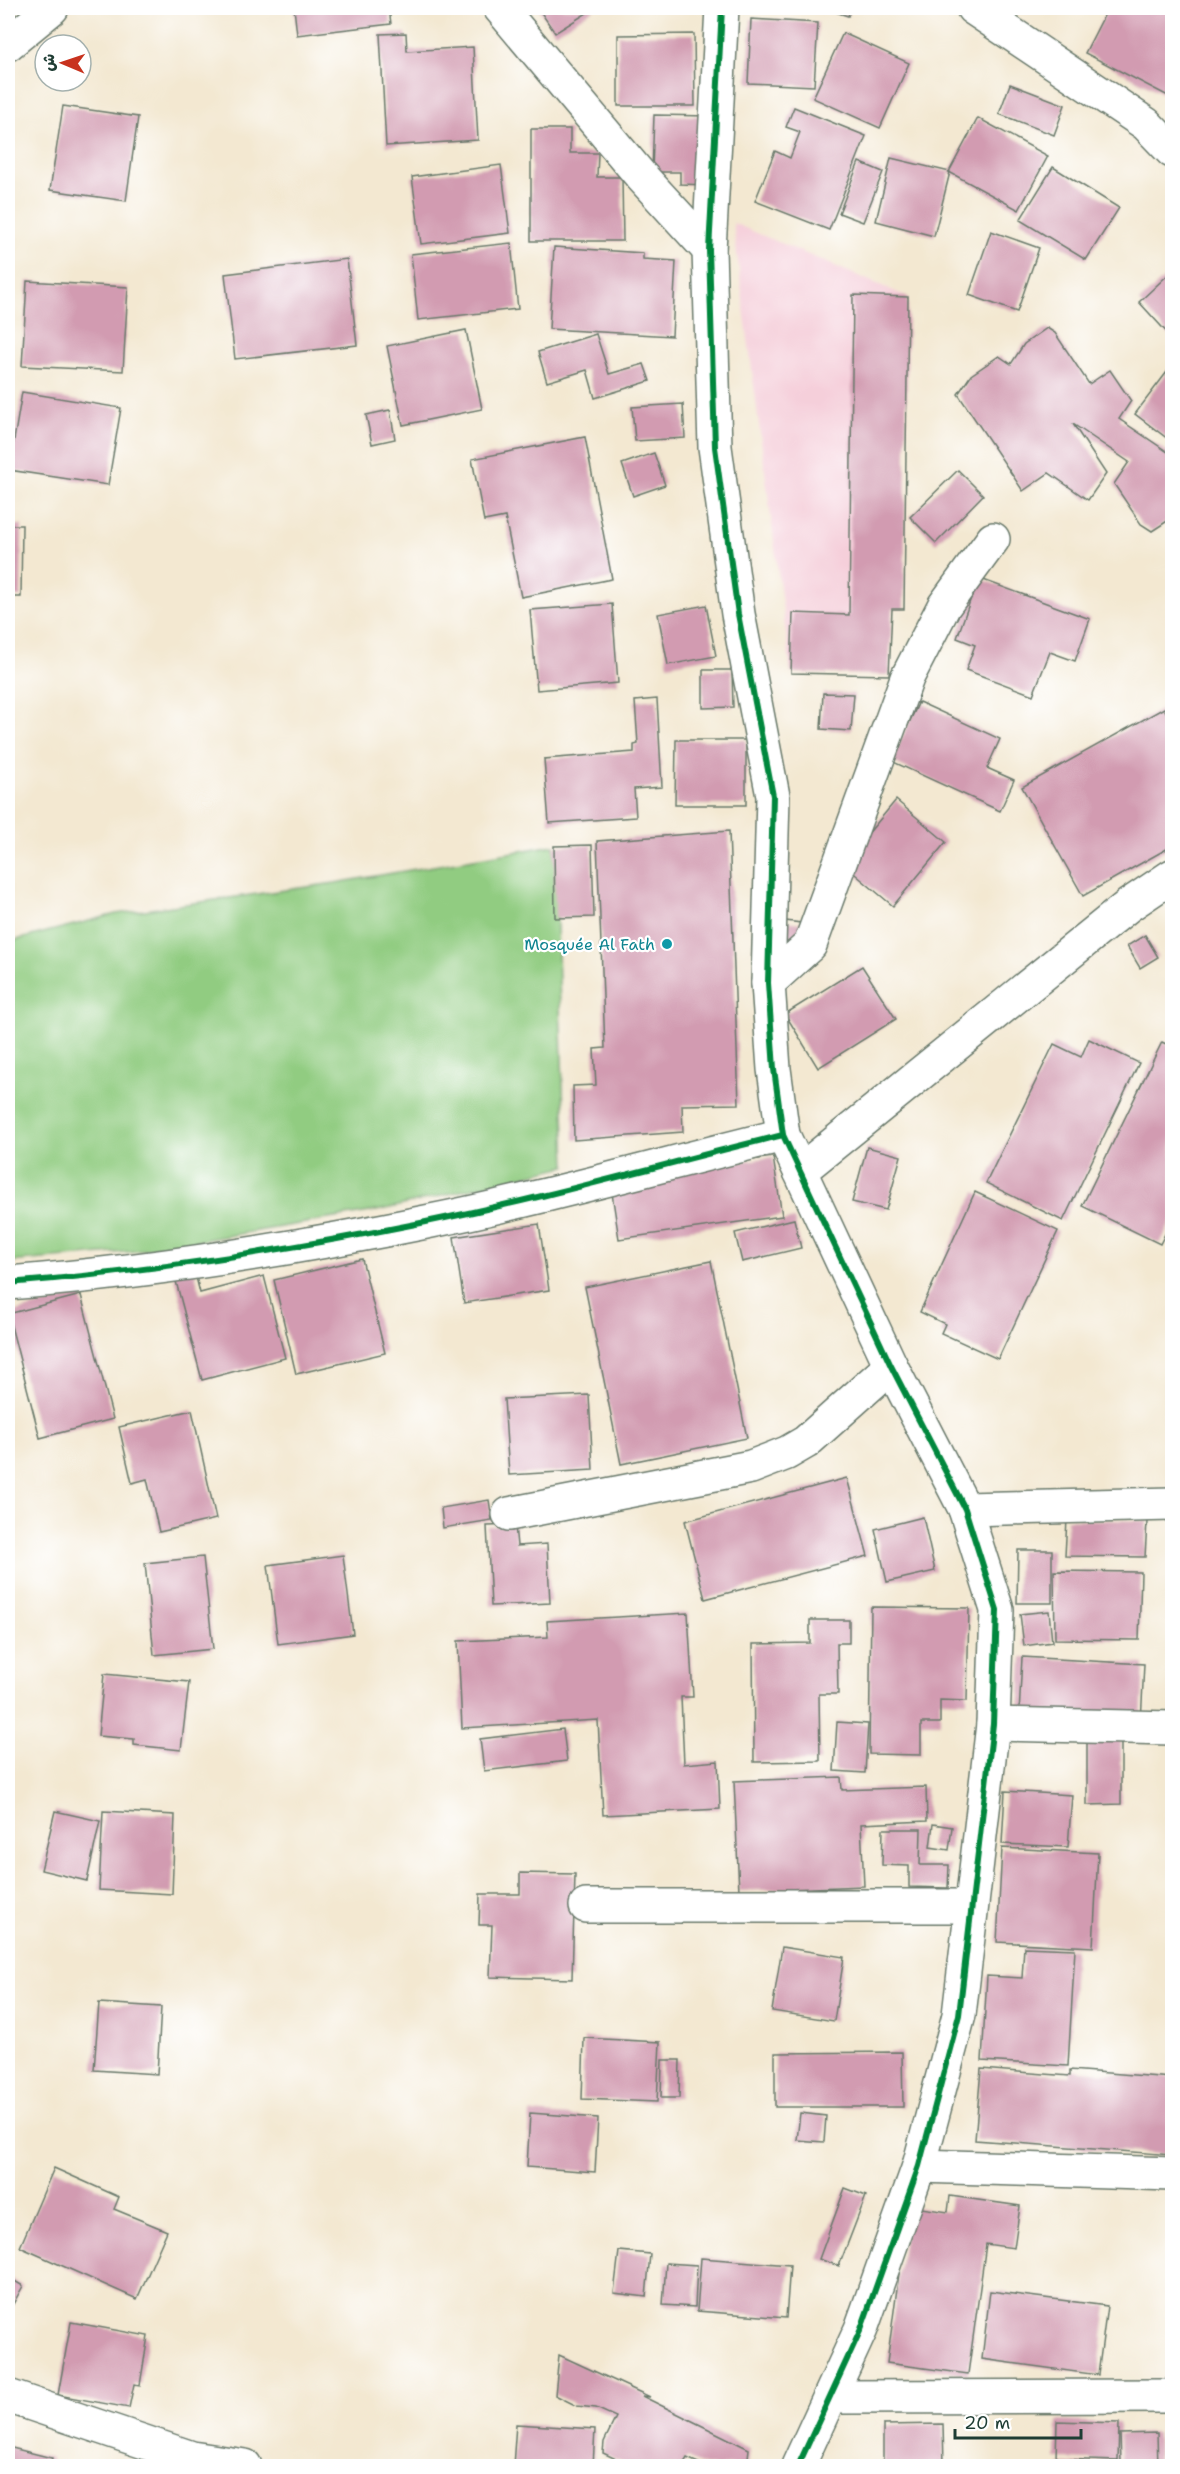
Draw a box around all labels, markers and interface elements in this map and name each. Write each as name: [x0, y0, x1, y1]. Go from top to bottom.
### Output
north arrow: [33, 33, 93, 93]
text: ش: [38, 53, 59, 72]
place label: Mosquée Al Fath: [524, 934, 655, 955]
marker: Mosquée Al Fath: [660, 937, 674, 951]
scale bar: [955, 2402, 1081, 2440]
text: 20 m: [964, 2411, 1010, 2435]

